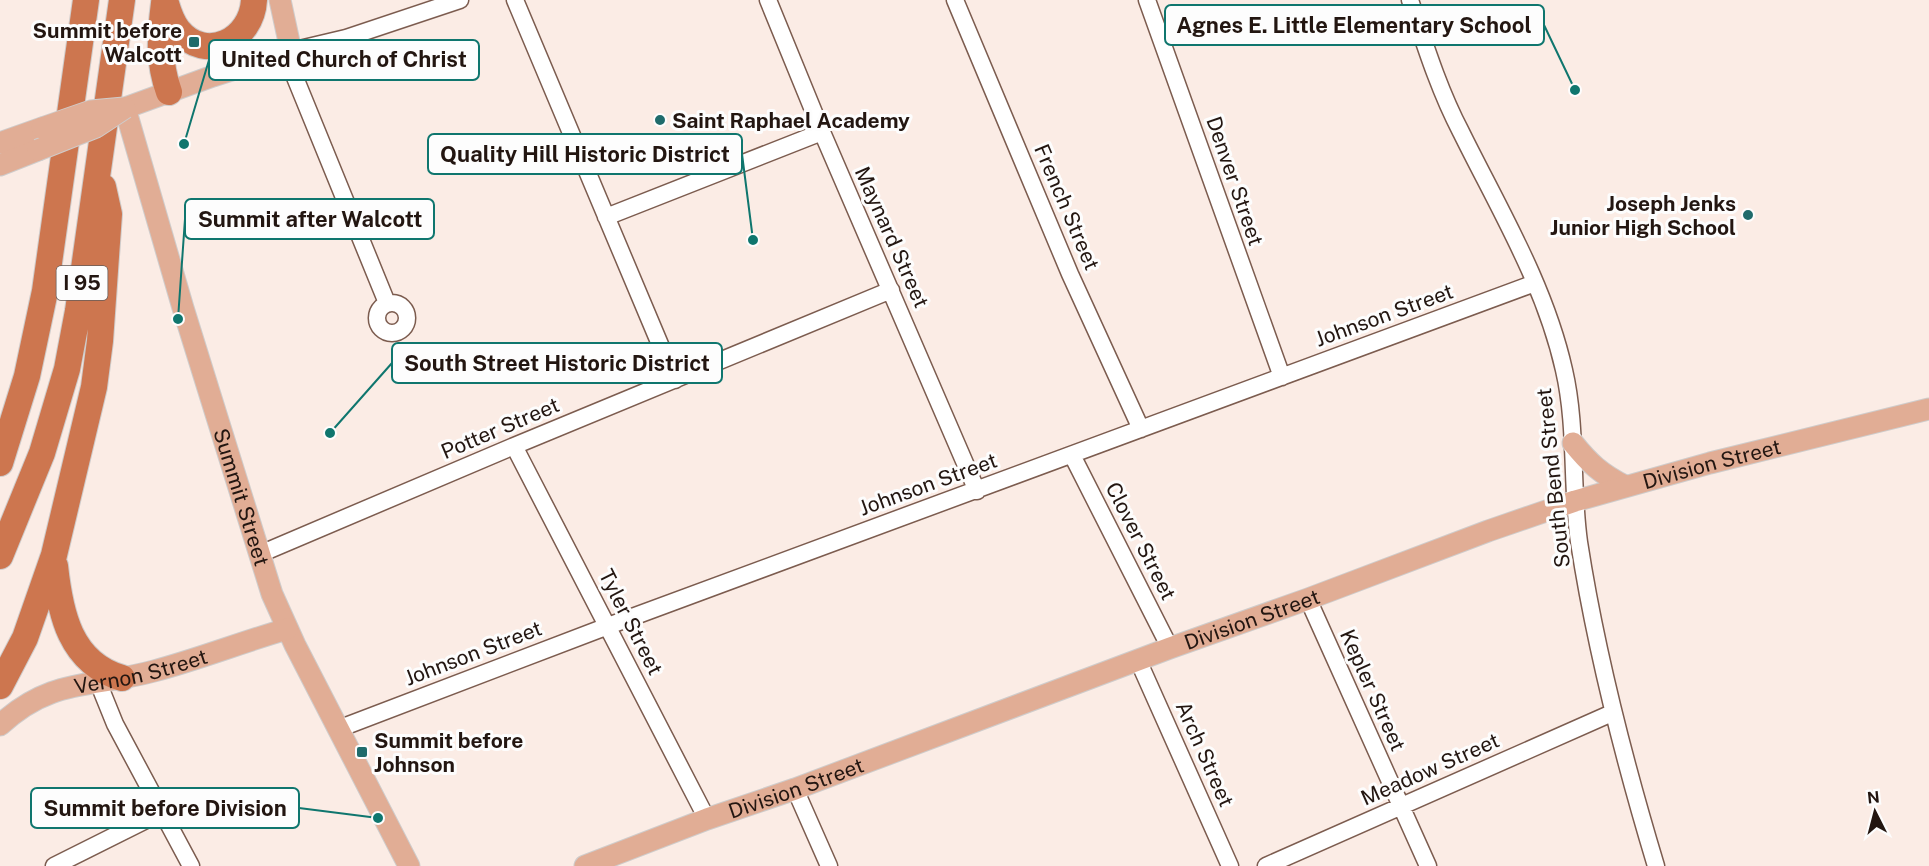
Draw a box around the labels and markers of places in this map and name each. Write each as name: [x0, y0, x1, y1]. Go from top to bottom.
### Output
callout: Agnes E. Little Elementary School: [1165, 5, 1544, 45]
place label: Summit before Walcott: [33, 18, 182, 67]
marker: Summit before Walcott: [187, 35, 201, 49]
callout: United Church of Christ: [209, 40, 479, 80]
place label: Saint Raphael Academy: [672, 108, 910, 133]
marker: Saint Raphael Academy: [653, 113, 667, 127]
callout: Quality Hill Historic District: [428, 134, 742, 174]
place label: Joseph Jenks Junior High School: [1550, 191, 1736, 240]
callout: Summit after Walcott: [185, 199, 434, 239]
marker: Joseph Jenks Junior High School: [1741, 208, 1755, 222]
callout: South Street Historic District: [392, 343, 722, 383]
place label: Summit before Johnson: [374, 728, 523, 777]
marker: Summit before Johnson: [355, 745, 369, 759]
callout: Summit before Division: [31, 788, 299, 828]

